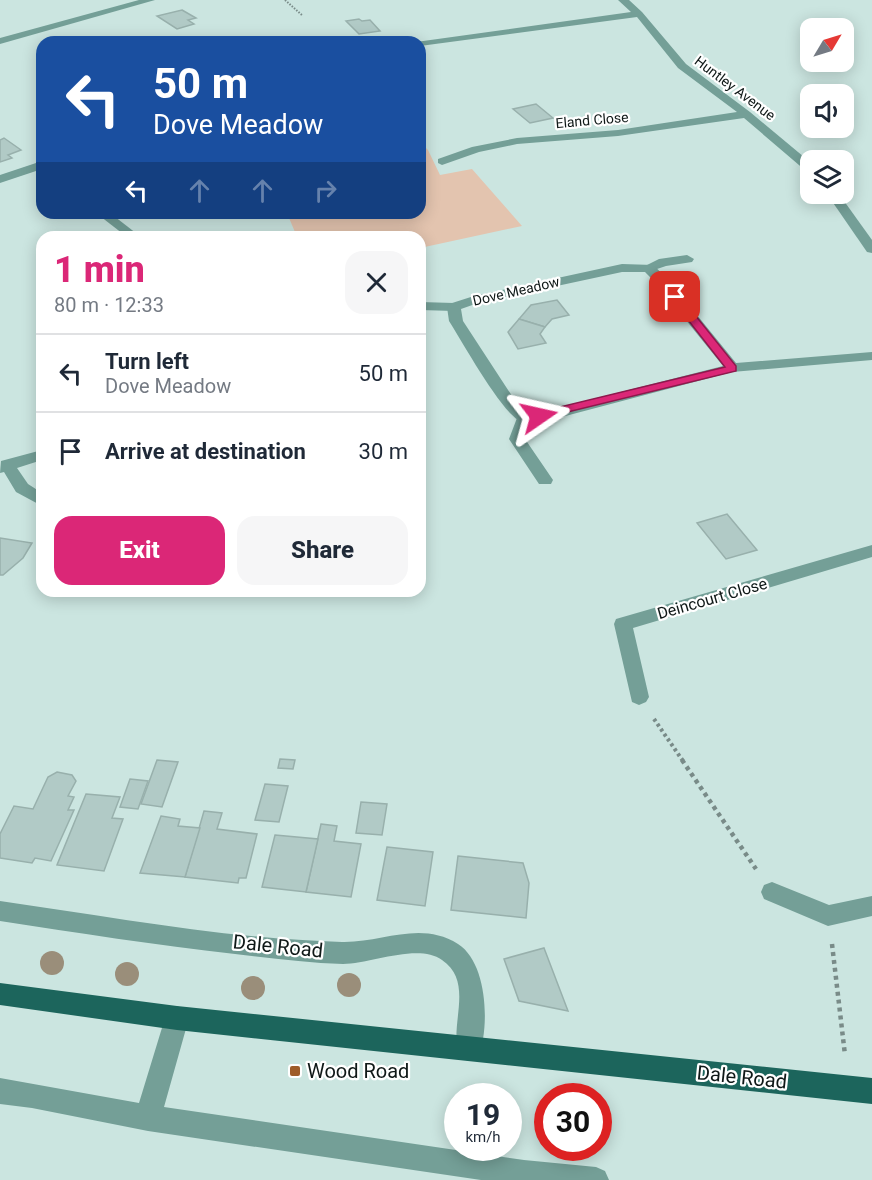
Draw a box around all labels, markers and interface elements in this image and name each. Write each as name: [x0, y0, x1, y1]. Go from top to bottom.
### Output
north arrow: [800, 18, 854, 72]
map controls: [800, 18, 854, 204]
street label: Huntley Avenue: [692, 53, 778, 123]
text: 50 m: [153, 59, 248, 108]
icon: left: [54, 60, 132, 138]
button: sound: [800, 84, 854, 138]
text: Dove Meadow: [153, 109, 323, 141]
street label: Eland Close: [555, 109, 629, 131]
button: layers: [800, 150, 854, 204]
icon: left: [120, 174, 153, 207]
icon: ahead: [183, 174, 216, 207]
icon: ahead: [246, 174, 279, 207]
icon: right: [309, 174, 342, 207]
text: 1 min: [54, 249, 145, 291]
button: close: [345, 251, 408, 314]
pin: [649, 271, 700, 322]
street label: Dove Meadow: [471, 273, 561, 309]
icon: arrive: [658, 280, 691, 313]
text: 80 m · 12:33: [54, 293, 164, 317]
text: Turn left: [105, 349, 189, 374]
icon: left: [54, 357, 87, 390]
text: 50 m: [359, 361, 408, 386]
text: Dove Meadow: [105, 374, 231, 398]
position arrow: [507, 384, 571, 448]
icon: arrive: [54, 435, 87, 468]
text: Arrive at destination: [105, 439, 306, 464]
text: 30 m: [359, 439, 408, 464]
button: Exit: [54, 516, 225, 585]
button: Share: [237, 516, 408, 585]
street label: Deincourt Close: [655, 574, 769, 623]
street label: Dale Road: [232, 929, 324, 963]
place label: Wood Road: [307, 1059, 409, 1083]
street label: Dale Road: [696, 1060, 788, 1094]
marker: Wood Road: [288, 1064, 302, 1078]
speed limit sign: 30: [534, 1083, 612, 1161]
text: 19: [466, 1097, 500, 1132]
text: km/h: [465, 1128, 501, 1146]

